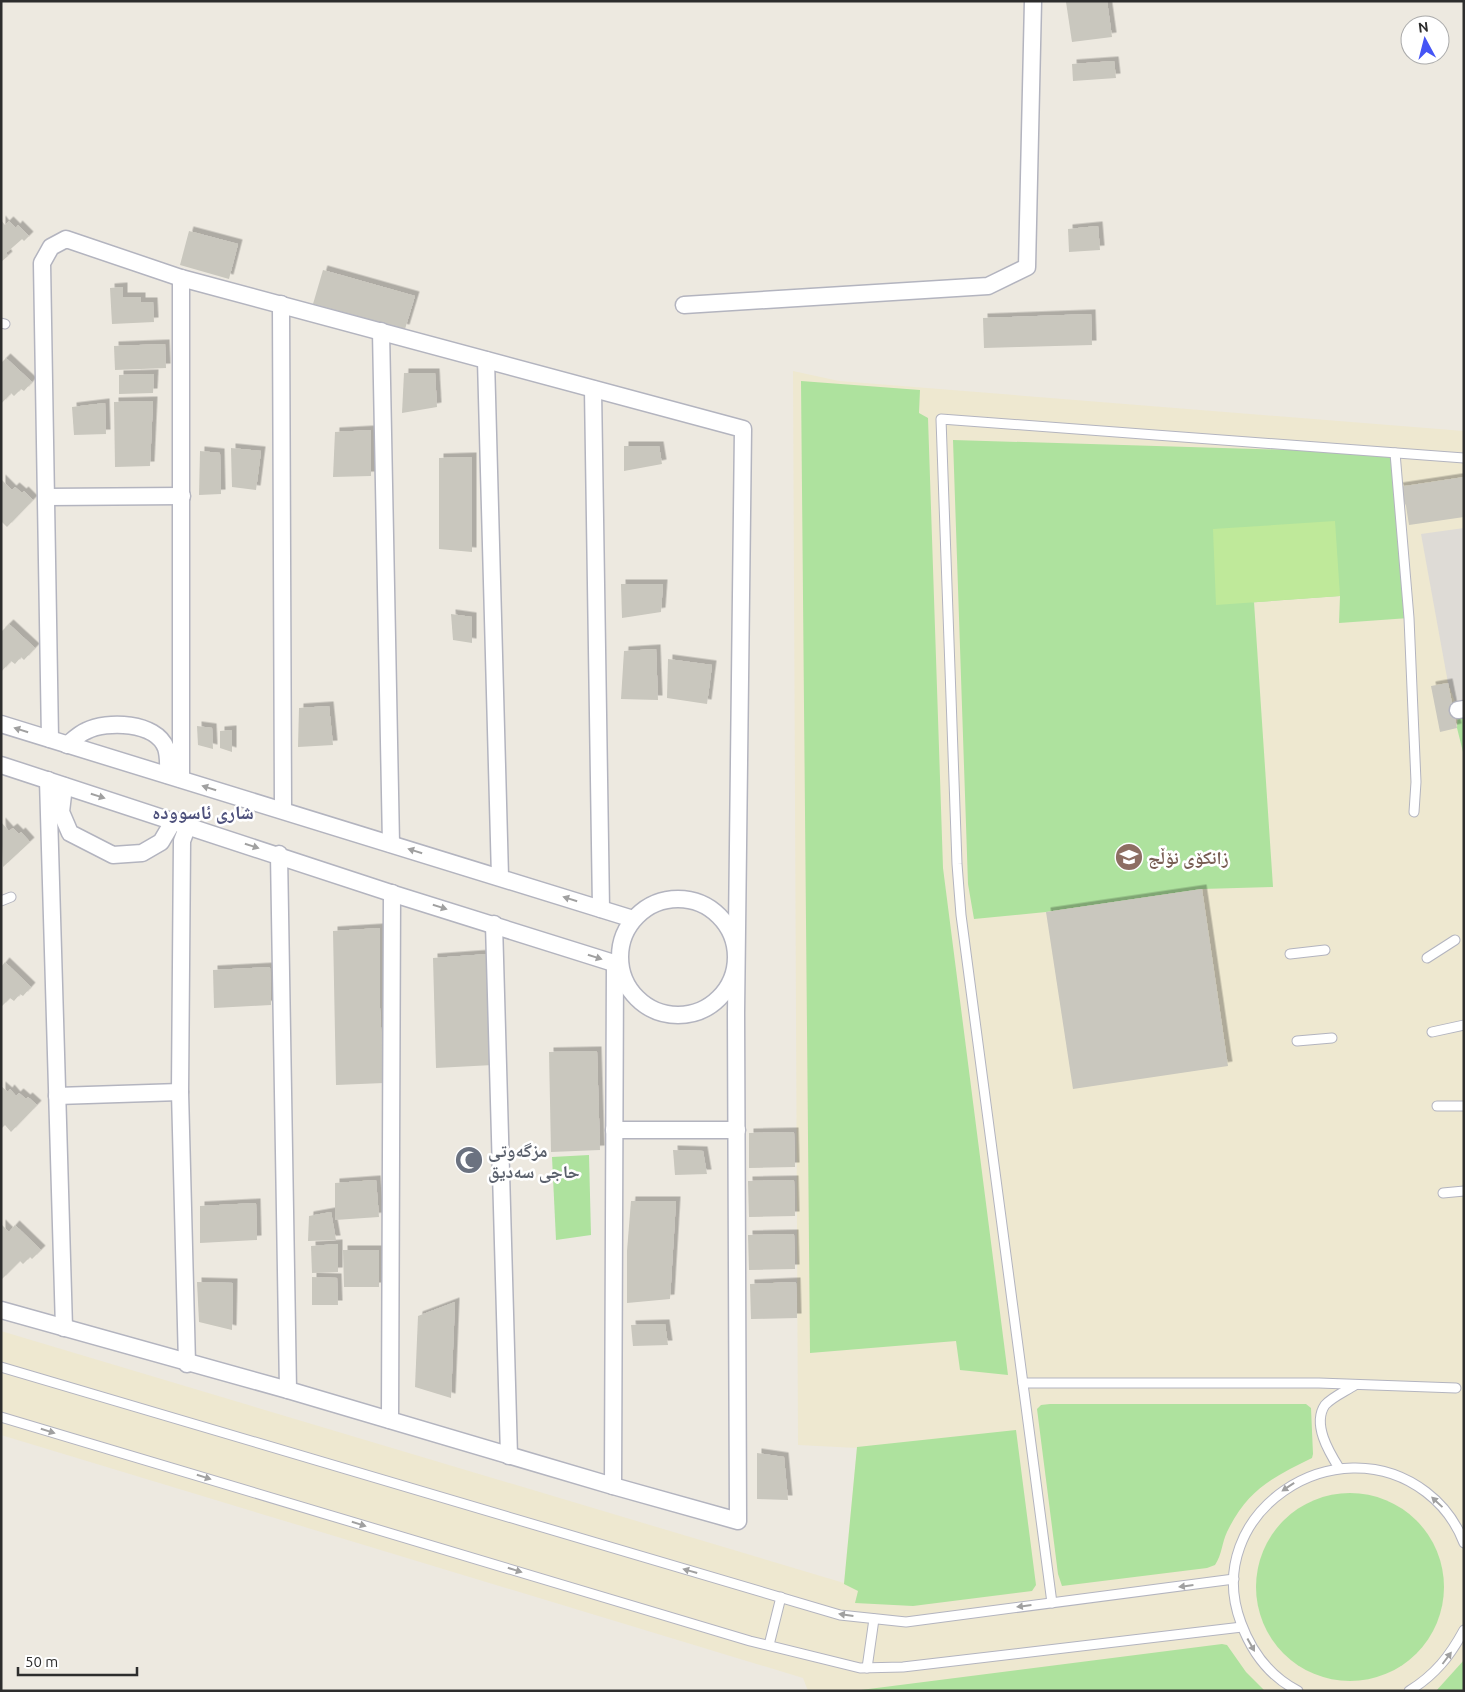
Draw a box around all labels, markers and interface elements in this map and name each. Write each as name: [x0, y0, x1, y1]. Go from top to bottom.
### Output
north arrow: [1400, 15, 1450, 65]
text: N: [1417, 19, 1430, 36]
one-way arrow: [13, 726, 28, 733]
one-way arrow: [202, 783, 217, 791]
one-way arrow: [90, 793, 105, 801]
district label: شاری ئاسوودە: [152, 801, 254, 824]
one-way arrow: [245, 842, 260, 850]
school or university icon: زانکۆی نۆڵج: [1114, 842, 1144, 872]
one-way arrow: [407, 847, 422, 855]
place label: زانکۆی نۆڵج: [1148, 847, 1229, 870]
one-way arrow: [563, 895, 578, 903]
one-way arrow: [432, 904, 447, 912]
one-way arrow: [587, 953, 602, 961]
place label: مزگەوتی حاجی سەدیق: [488, 1140, 580, 1183]
mosque icon: مزگەوتی حاجی سەدیق: [454, 1145, 484, 1175]
one-way arrow: [41, 1427, 56, 1435]
one-way arrow: [196, 1474, 211, 1482]
one-way arrow: [1282, 1482, 1295, 1492]
one-way arrow: [1432, 1496, 1444, 1508]
one-way arrow: [352, 1520, 367, 1528]
one-way arrow: [682, 1566, 697, 1574]
one-way arrow: [508, 1567, 523, 1575]
one-way arrow: [1177, 1582, 1193, 1590]
one-way arrow: [1016, 1602, 1032, 1610]
one-way arrow: [837, 1611, 853, 1619]
one-way arrow: [1247, 1638, 1255, 1653]
scale bar: [18, 1644, 136, 1676]
one-way arrow: [1442, 1651, 1452, 1665]
text: 50 m: [25, 1653, 58, 1670]

